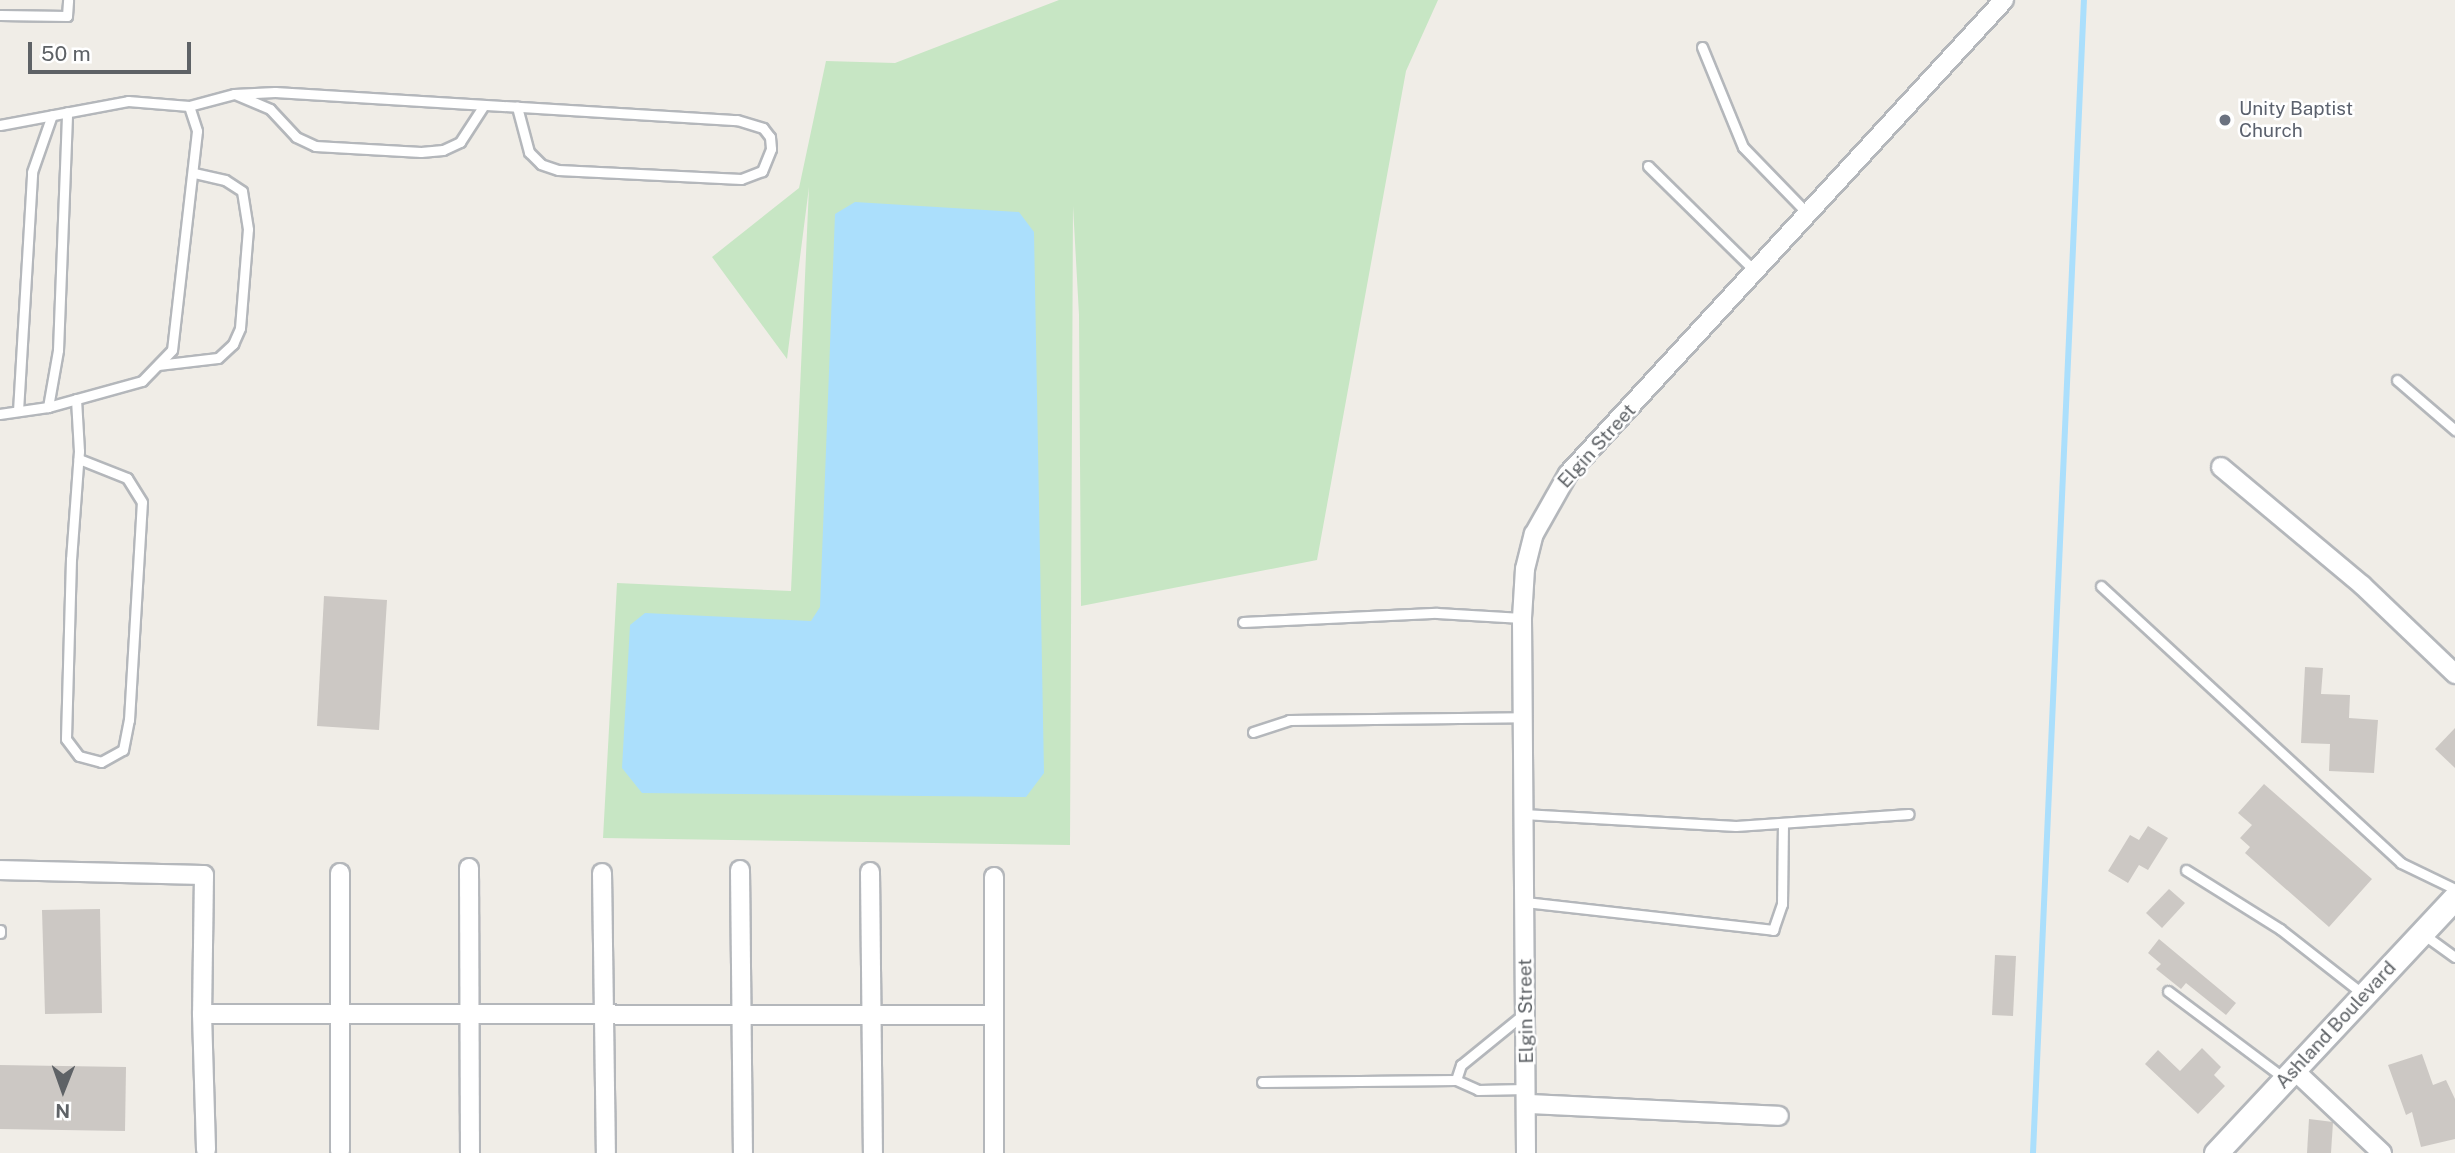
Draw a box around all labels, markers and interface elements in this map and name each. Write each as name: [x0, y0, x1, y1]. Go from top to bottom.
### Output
scale bar: [32, 28, 194, 72]
text: 50 m: [41, 41, 91, 66]
place label: Unity Baptist Church: [2239, 98, 2353, 142]
marker: Unity Baptist Church: [2217, 112, 2233, 128]
street label: Elgin Street: [1553, 399, 1641, 493]
street label: Ashland Boulevard: [2271, 957, 2401, 1093]
street label: Elgin Street: [1514, 958, 1538, 1064]
north arrow: [28, 1055, 98, 1125]
text: N: [55, 1100, 70, 1122]

